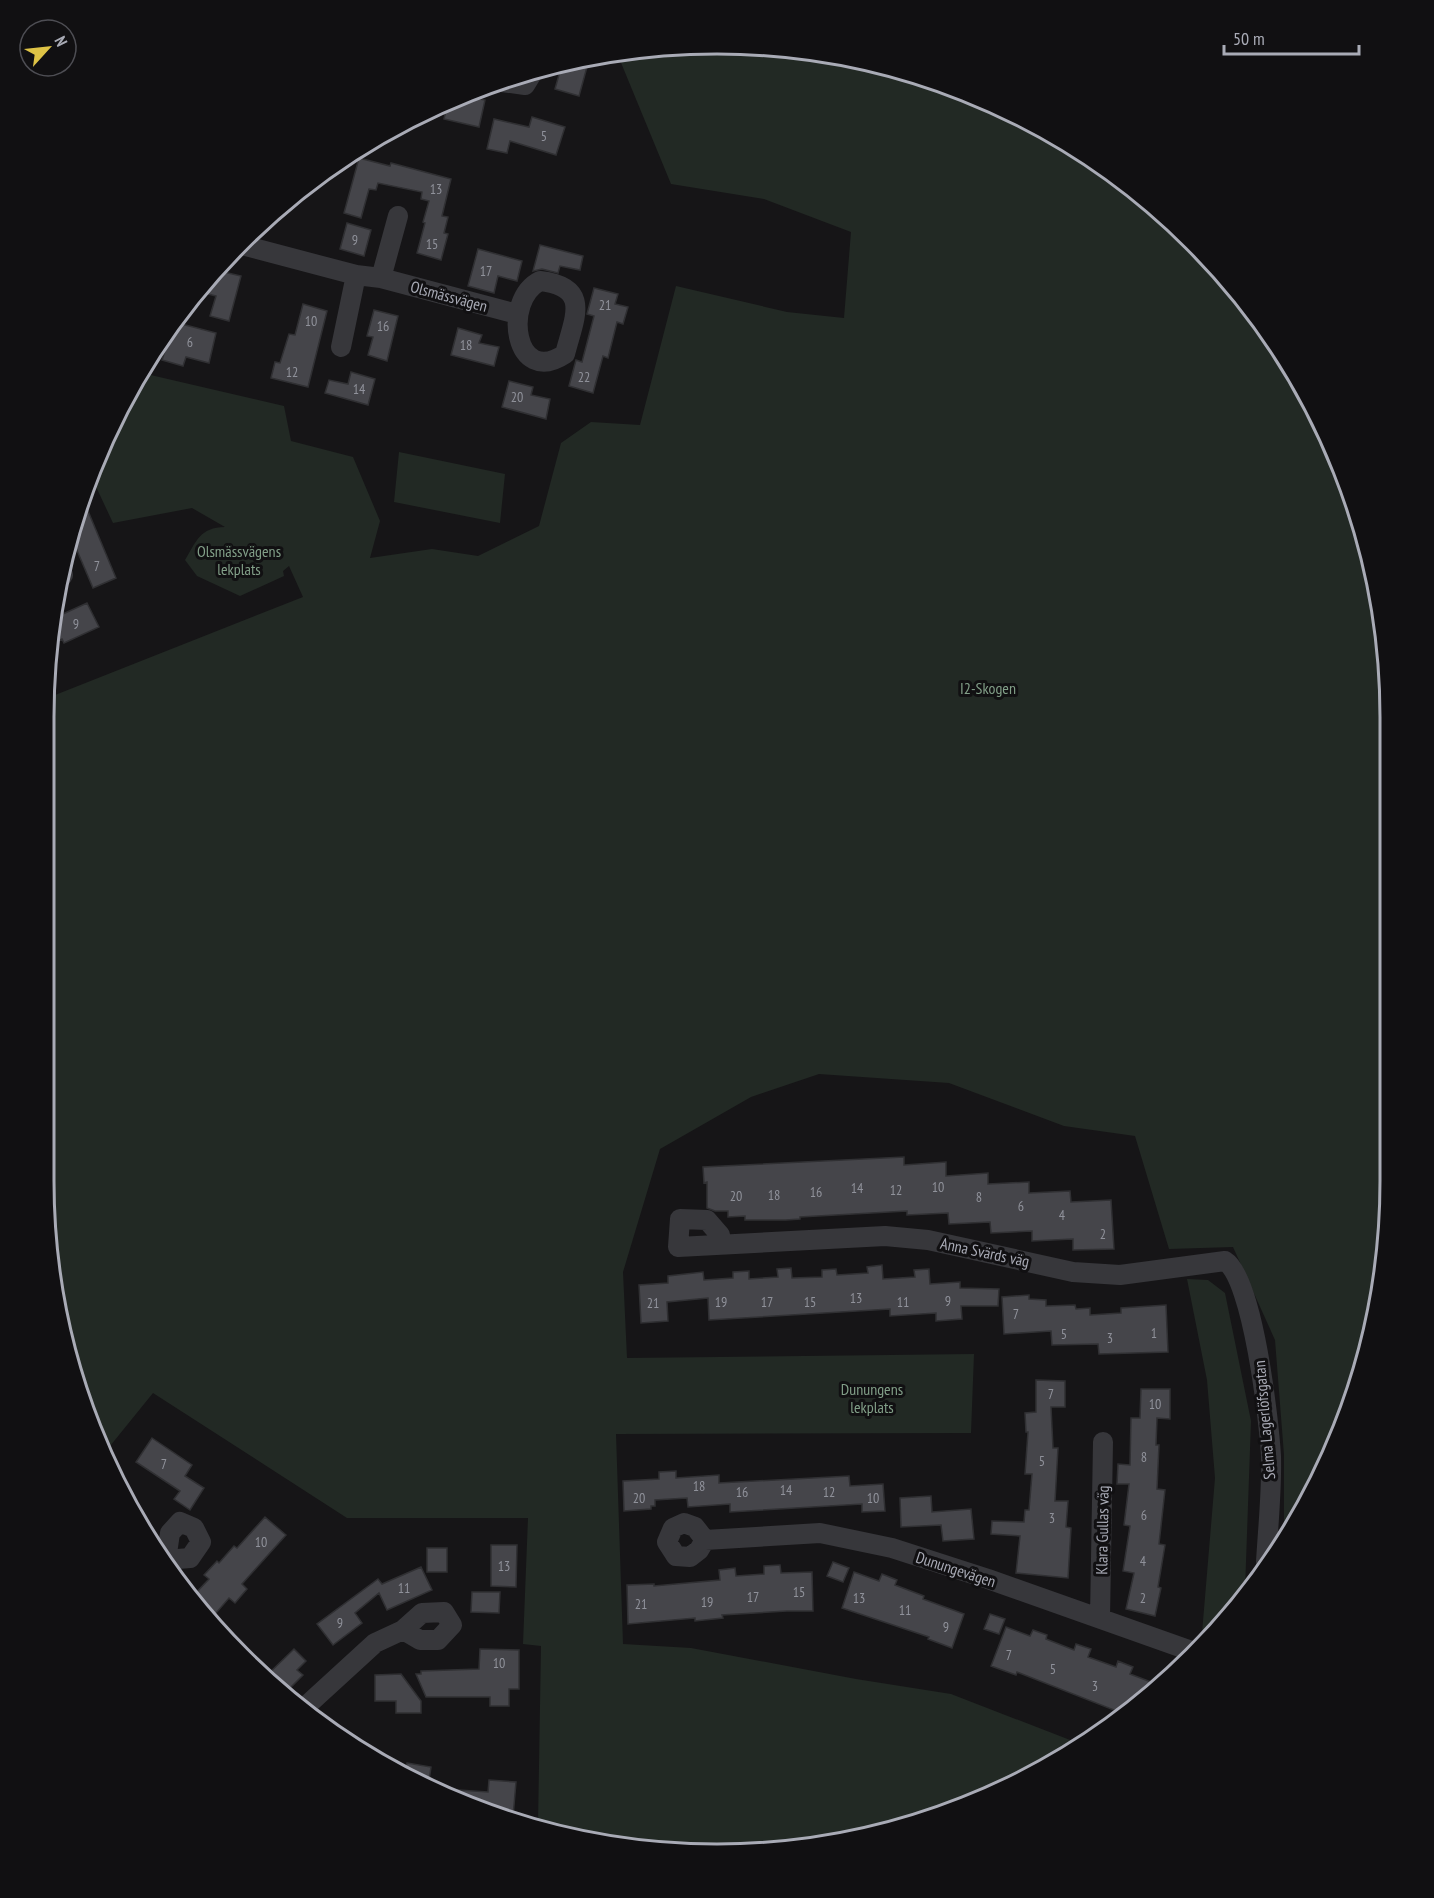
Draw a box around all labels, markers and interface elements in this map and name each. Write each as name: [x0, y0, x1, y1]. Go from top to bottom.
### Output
north arrow: [18, 18, 78, 78]
scale bar: [1224, 18, 1359, 56]
text: 50 m: [1233, 27, 1265, 50]
text: N: [50, 33, 72, 50]
house number: 5: [541, 127, 547, 145]
house number: 13: [430, 180, 442, 198]
house number: 9: [352, 231, 358, 249]
house number: 15: [426, 235, 438, 253]
house number: 17: [480, 262, 492, 280]
street label: Olsmässvägen: [408, 276, 490, 316]
house number: 21: [599, 296, 611, 314]
house number: 10: [305, 312, 317, 330]
house number: 16: [377, 317, 389, 335]
house number: 6: [187, 333, 193, 351]
house number: 18: [460, 336, 472, 354]
house number: 12: [286, 363, 298, 381]
house number: 22: [578, 368, 590, 386]
house number: 14: [353, 380, 366, 398]
house number: 20: [511, 388, 523, 406]
park label: Olsmässvägens lekplats: [197, 541, 281, 579]
house number: 7: [94, 557, 100, 575]
house number: 9: [73, 615, 79, 633]
park label: I2-Skogen: [960, 678, 1016, 698]
house number: 10: [932, 1178, 944, 1196]
house number: 14: [851, 1179, 864, 1197]
house number: 12: [890, 1181, 902, 1199]
house number: 16: [810, 1183, 822, 1201]
house number: 18: [768, 1186, 780, 1204]
house number: 20: [730, 1187, 742, 1205]
house number: 8: [976, 1188, 982, 1206]
house number: 6: [1018, 1197, 1024, 1215]
house number: 4: [1059, 1206, 1066, 1224]
house number: 2: [1100, 1225, 1106, 1243]
street label: Anna Svärds väg: [939, 1233, 1031, 1271]
house number: 13: [850, 1289, 862, 1307]
house number: 9: [945, 1292, 951, 1310]
house number: 19: [715, 1293, 727, 1311]
house number: 17: [761, 1293, 773, 1311]
house number: 15: [804, 1293, 816, 1311]
house number: 11: [897, 1293, 909, 1311]
house number: 21: [647, 1294, 659, 1312]
house number: 7: [1013, 1305, 1019, 1323]
house number: 1: [1151, 1324, 1157, 1342]
house number: 5: [1061, 1325, 1067, 1343]
house number: 3: [1107, 1329, 1113, 1347]
street label: Selma Lagerlöfsgatan: [1249, 1360, 1279, 1480]
park label: Dunungens lekplats: [841, 1379, 903, 1417]
house number: 7: [1048, 1385, 1054, 1403]
house number: 10: [1149, 1395, 1161, 1413]
house number: 8: [1141, 1448, 1147, 1466]
house number: 5: [1039, 1452, 1045, 1470]
house number: 7: [161, 1455, 167, 1473]
house number: 18: [693, 1477, 705, 1495]
house number: 14: [780, 1481, 793, 1499]
house number: 16: [736, 1483, 748, 1501]
house number: 12: [823, 1483, 835, 1501]
street label: Klara Gullas väg: [1091, 1485, 1113, 1575]
house number: 20: [633, 1489, 645, 1507]
house number: 10: [867, 1489, 879, 1507]
house number: 6: [1141, 1506, 1147, 1524]
house number: 3: [1049, 1509, 1055, 1527]
house number: 10: [255, 1533, 267, 1551]
street label: Dunungevägen: [914, 1547, 998, 1591]
house number: 4: [1140, 1552, 1147, 1570]
house number: 13: [498, 1557, 510, 1575]
house number: 11: [398, 1579, 410, 1597]
house number: 15: [793, 1583, 805, 1601]
house number: 17: [747, 1588, 759, 1606]
house number: 13: [853, 1589, 865, 1607]
house number: 2: [1140, 1589, 1146, 1607]
house number: 19: [701, 1593, 713, 1611]
house number: 21: [635, 1595, 647, 1613]
house number: 11: [899, 1601, 911, 1619]
house number: 9: [337, 1614, 343, 1632]
house number: 9: [943, 1618, 949, 1636]
house number: 7: [1006, 1646, 1012, 1664]
house number: 10: [493, 1654, 505, 1672]
house number: 5: [1050, 1660, 1056, 1678]
house number: 3: [1092, 1677, 1098, 1695]

